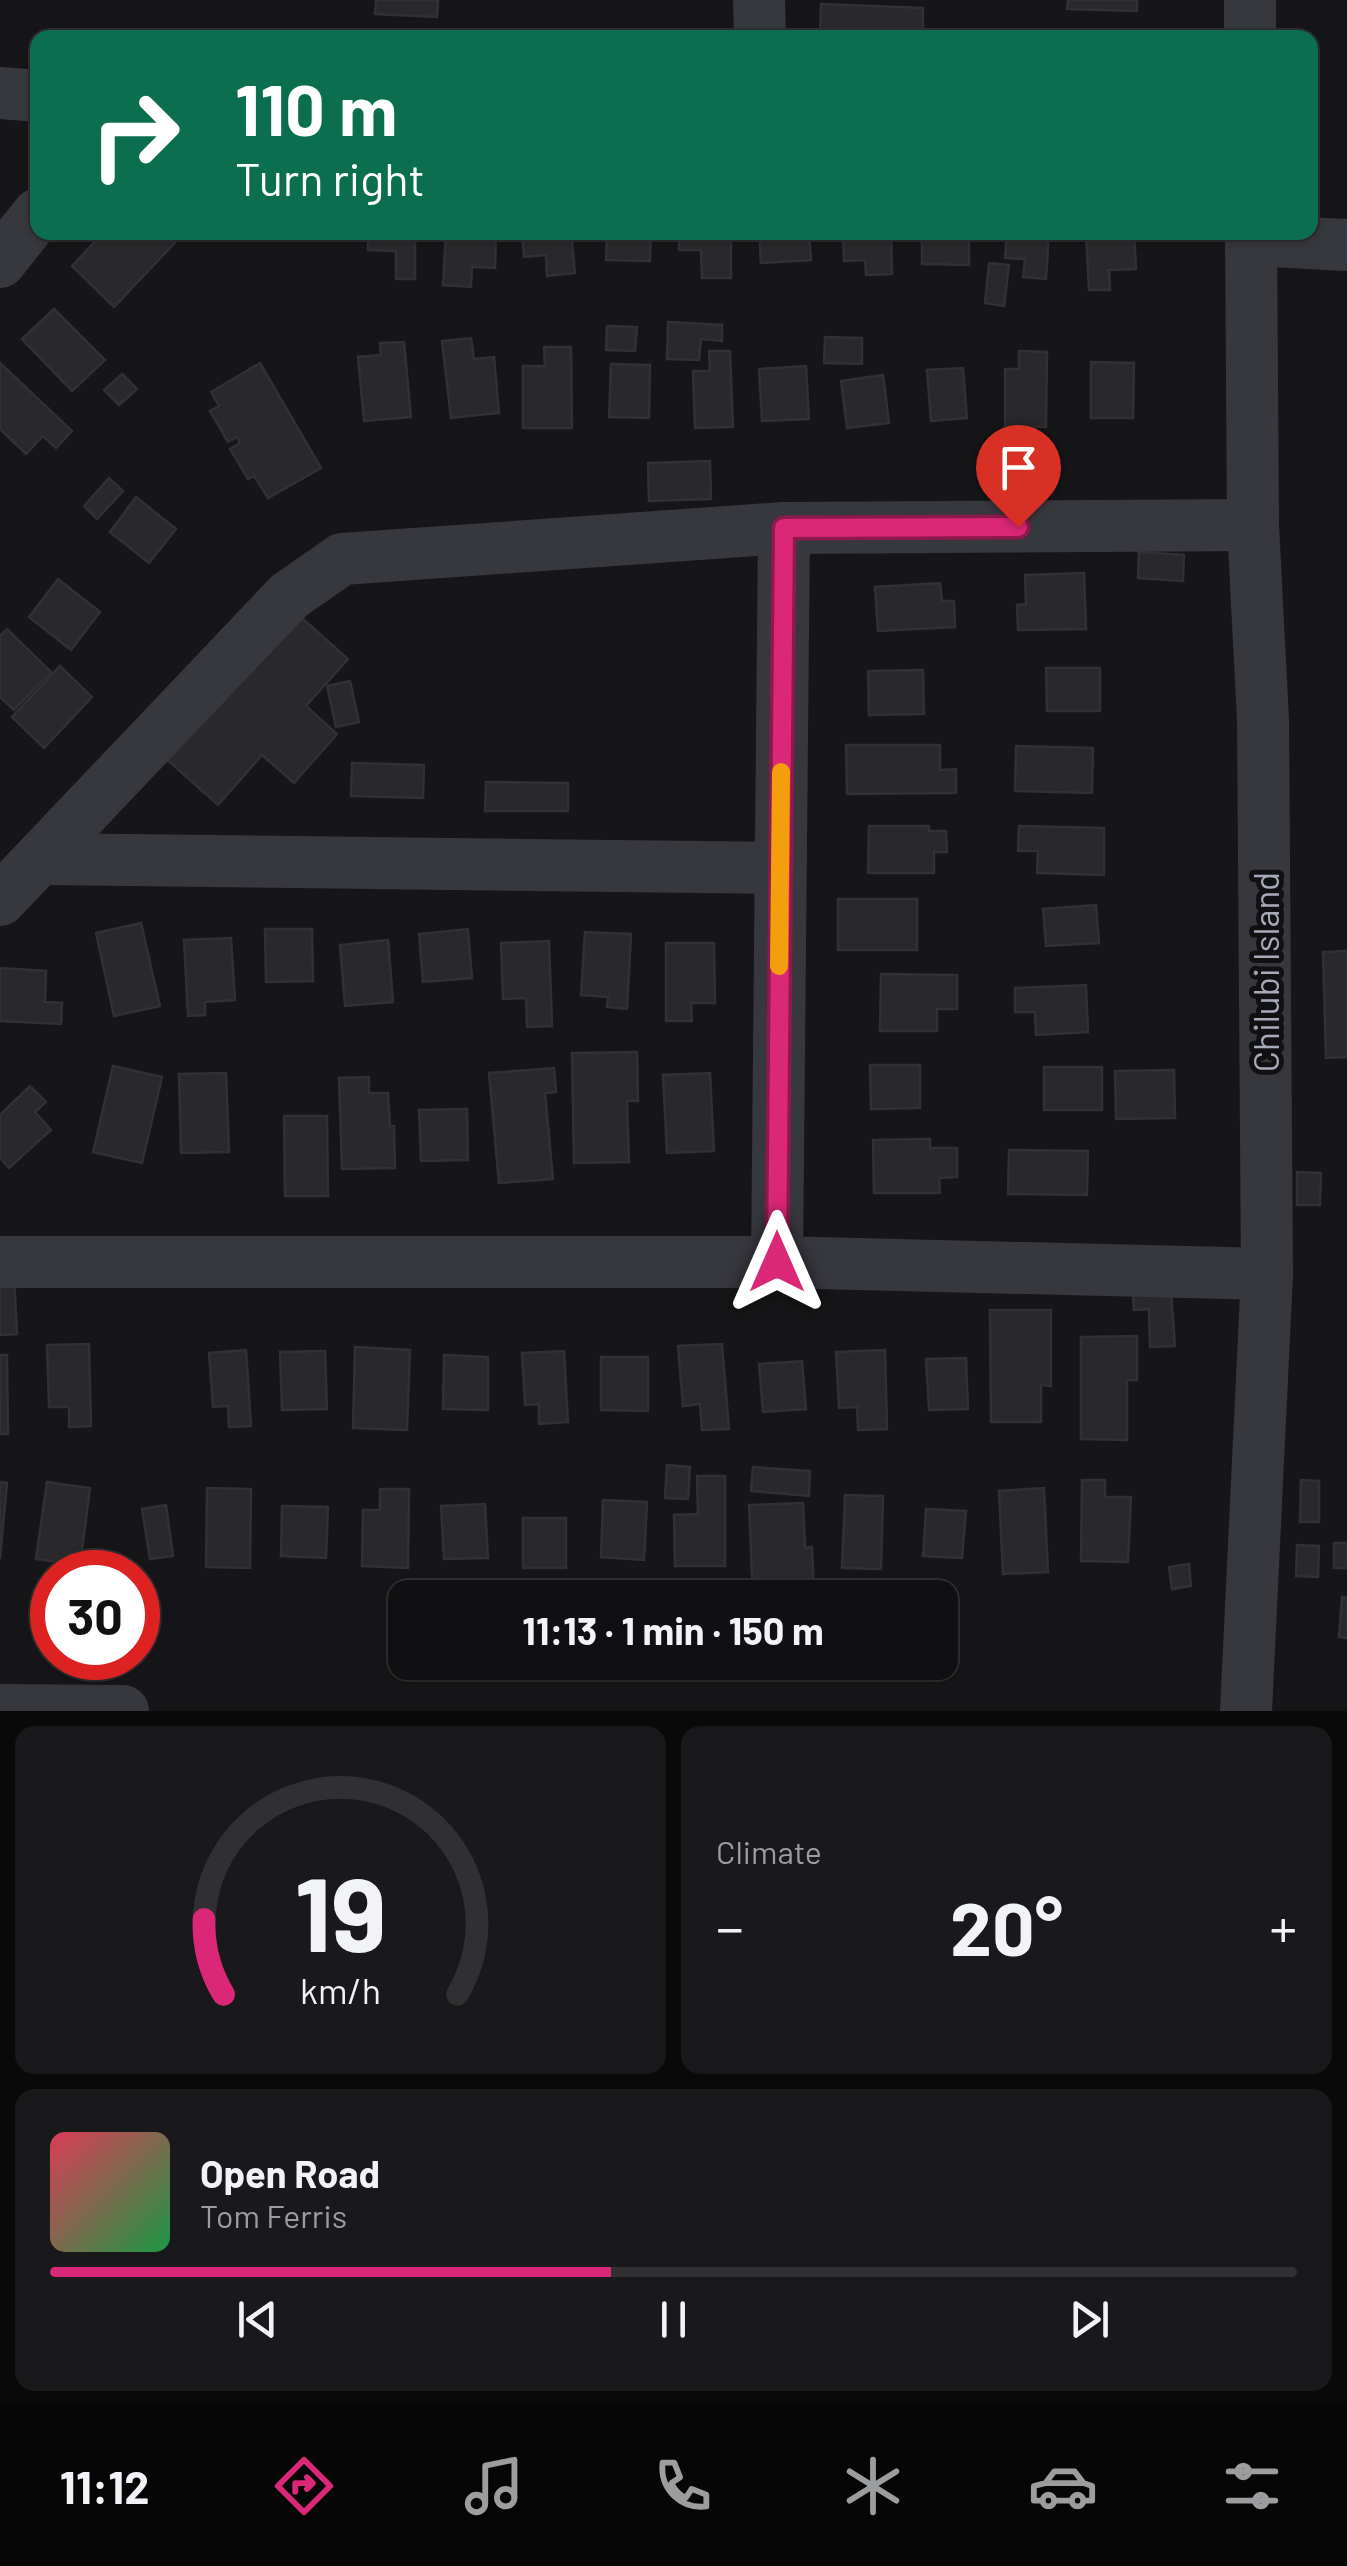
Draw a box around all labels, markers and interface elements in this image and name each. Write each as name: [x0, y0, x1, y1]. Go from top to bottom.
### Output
text: 110 m: [235, 66, 397, 150]
icon: right: [70, 70, 200, 200]
text: Turn right: [235, 151, 425, 205]
pin: [976, 425, 1061, 528]
icon: arrive: [991, 440, 1046, 495]
street label: Chilubi Island: [1244, 872, 1286, 1072]
position arrow: [725, 1210, 829, 1314]
speed limit sign: 30: [30, 1550, 160, 1680]
text: 11:13 · 1 min · 150 m: [522, 1607, 824, 1653]
text: Climate: [716, 1832, 822, 1870]
text: 19: [294, 1848, 387, 1973]
text: 20°: [950, 1881, 1063, 1971]
text: −: [716, 1893, 744, 1959]
text: +: [1269, 1893, 1297, 1959]
text: km/h: [300, 1968, 381, 2011]
text: Open Road: [200, 2150, 380, 2196]
text: Tom Ferris: [200, 2196, 347, 2234]
icon: previous: [230, 2292, 285, 2347]
icon: pause: [646, 2292, 701, 2347]
icon: next: [1062, 2292, 1117, 2347]
icon: directions: [269, 2451, 339, 2521]
icon: music: [459, 2451, 529, 2521]
icon: phone: [648, 2451, 718, 2521]
icon: climate: [838, 2451, 908, 2521]
icon: car: [1028, 2451, 1098, 2521]
icon: filters: [1217, 2451, 1287, 2521]
text: 11:12: [60, 2459, 149, 2513]

